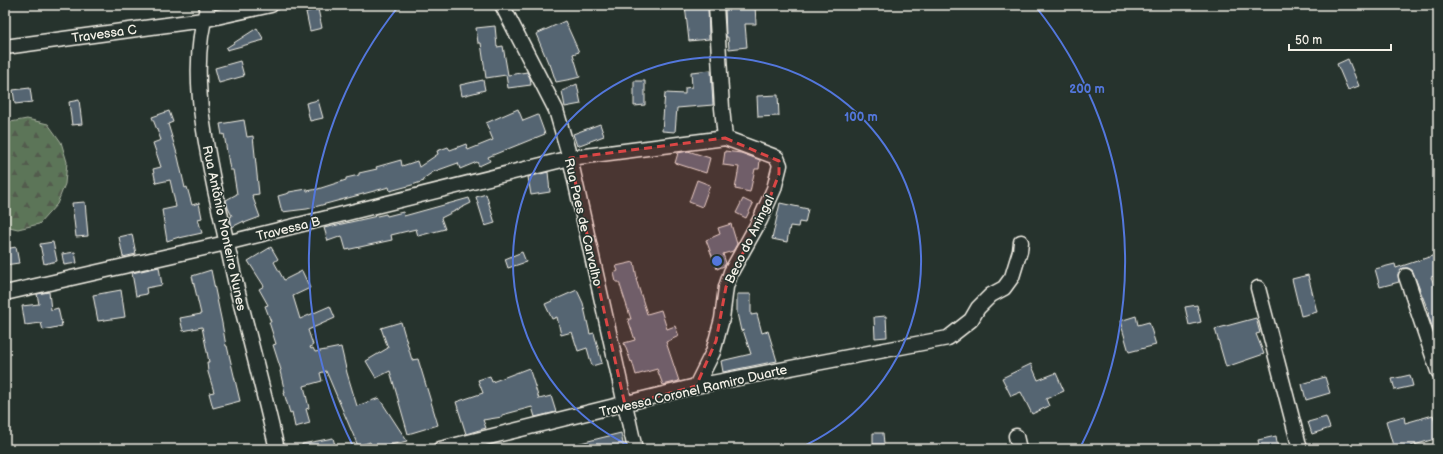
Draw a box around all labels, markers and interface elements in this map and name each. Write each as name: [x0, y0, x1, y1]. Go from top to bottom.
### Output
street label: Travessa C: [70, 21, 138, 46]
scale bar: [1289, 26, 1391, 52]
text: 50 m: [1295, 33, 1322, 48]
text: 200 m: [1069, 82, 1105, 97]
text: 100 m: [844, 110, 878, 125]
street label: Rua Antônio Monteiro Nunes: [199, 144, 250, 313]
street label: Rua Paes de Carvalho: [561, 157, 606, 288]
street label: Beco do Aningal: [722, 193, 778, 286]
street label: Travessa B: [255, 213, 322, 245]
centre of rings: [710, 254, 724, 268]
street label: Travessa Coronel Ramiro Duarte: [598, 361, 789, 420]

